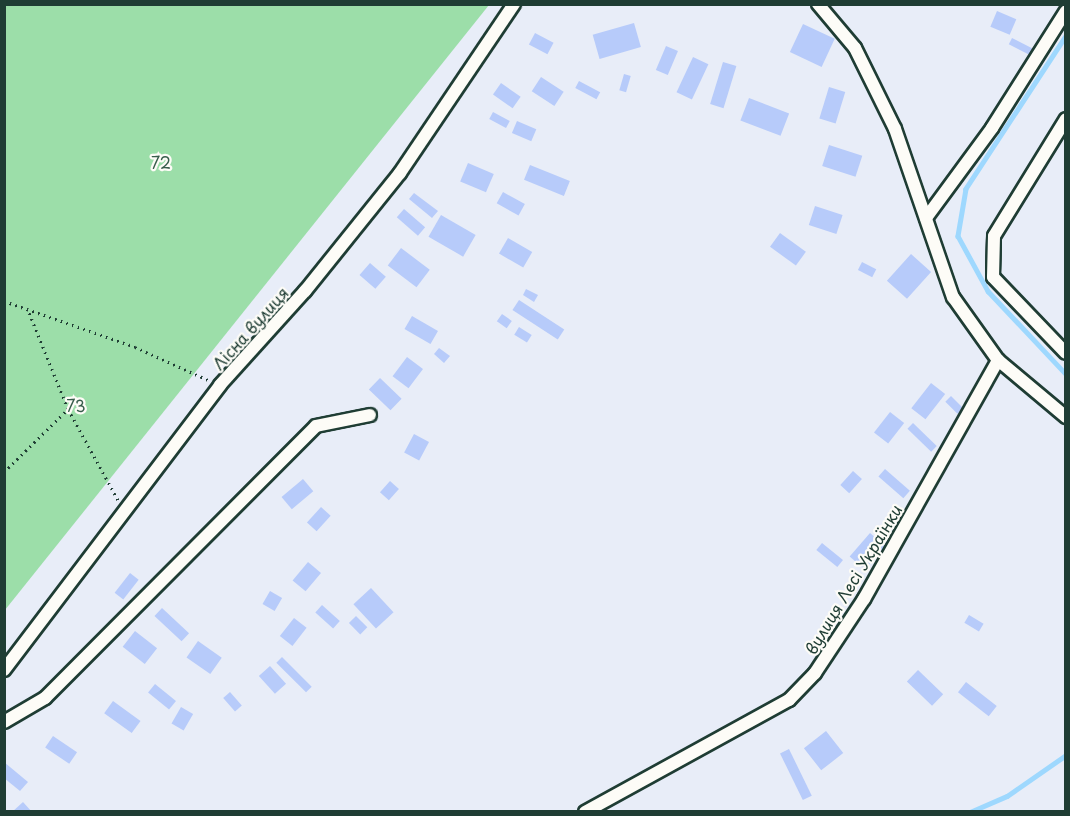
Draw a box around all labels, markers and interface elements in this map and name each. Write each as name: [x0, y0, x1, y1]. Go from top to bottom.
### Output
park label: 72: [151, 152, 171, 172]
street label: Лісна вулиця: [208, 282, 292, 374]
park label: 73: [66, 395, 86, 415]
street label: вулиця Лесі Українки: [800, 500, 906, 658]

